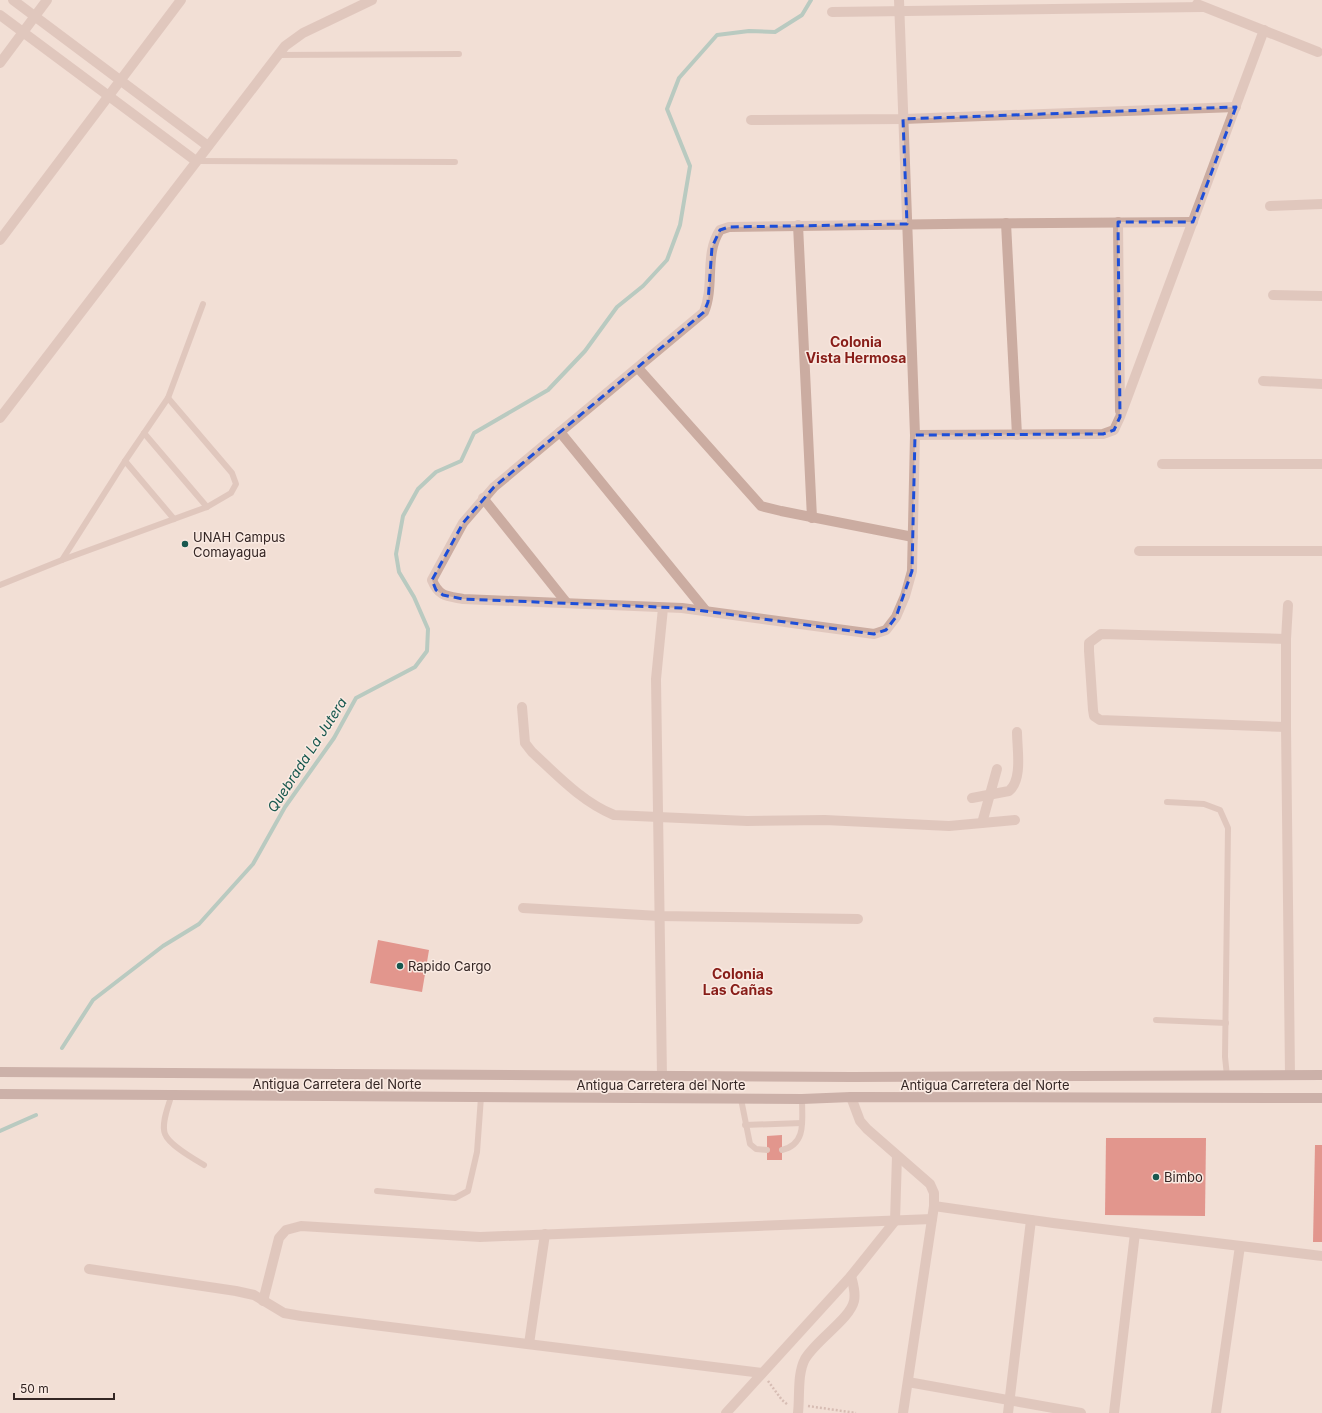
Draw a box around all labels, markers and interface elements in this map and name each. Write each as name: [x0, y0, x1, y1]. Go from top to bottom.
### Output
district label: Colonia Vista Hermosa: [806, 333, 906, 366]
place label: UNAH Campus Comayagua: [193, 529, 286, 560]
marker: UNAH Campus Comayagua: [180, 539, 190, 549]
water label: Quebrada La Jutera: [263, 694, 350, 815]
place label: Rapido Cargo: [408, 958, 492, 974]
marker: Rapido Cargo: [395, 961, 405, 971]
district label: Colonia Las Cañas: [703, 965, 773, 998]
street label: Antigua Carretera del Norte: [252, 1076, 422, 1092]
street label: Antigua Carretera del Norte: [576, 1077, 746, 1093]
street label: Antigua Carretera del Norte: [900, 1077, 1070, 1093]
place label: Bimbo: [1164, 1169, 1203, 1185]
marker: Bimbo: [1151, 1172, 1161, 1182]
scale bar: [14, 1375, 114, 1401]
text: 50 m: [20, 1381, 49, 1396]

